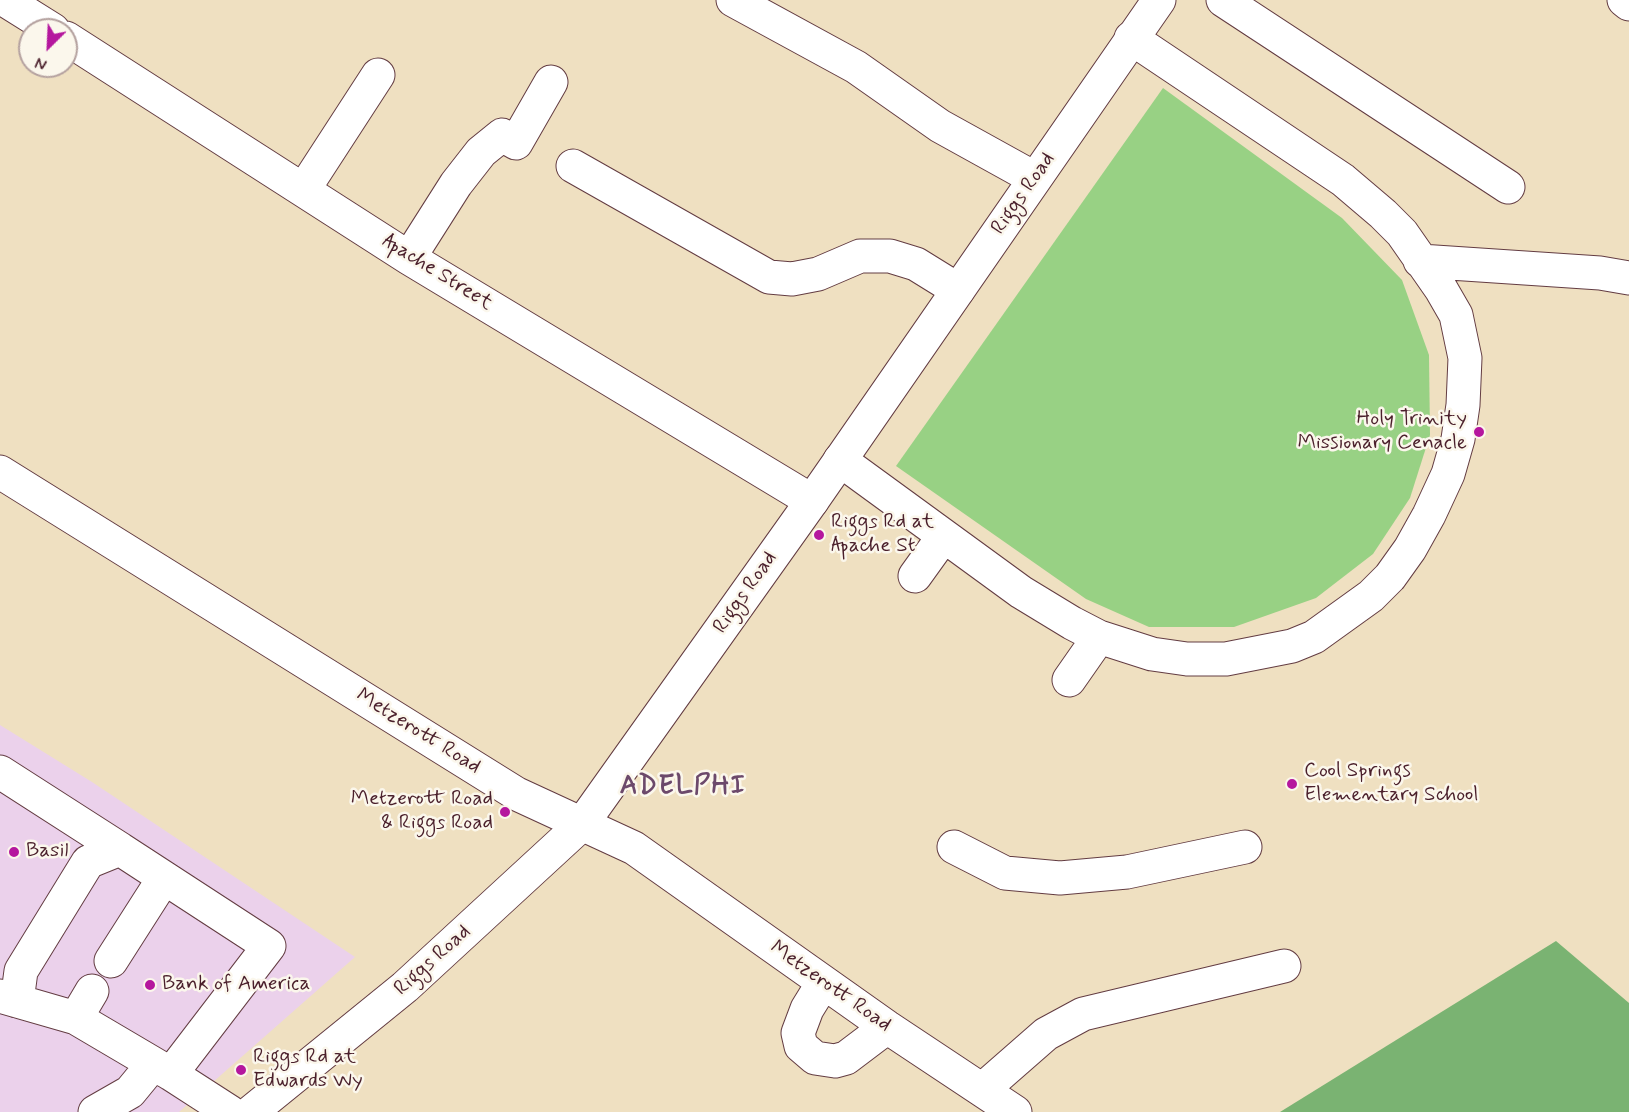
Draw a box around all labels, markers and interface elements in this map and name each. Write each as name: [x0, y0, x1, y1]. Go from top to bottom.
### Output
north arrow: [18, 18, 78, 78]
text: N: [32, 51, 50, 75]
street label: Riggs Road: [987, 148, 1061, 240]
street label: Apache Street: [377, 229, 497, 317]
place label: Holy Trinity Missionary Cenacle: [1298, 407, 1467, 457]
marker: Holy Trinity Missionary Cenacle: [1472, 425, 1486, 439]
place label: Riggs Rd at Apache St: [831, 510, 934, 560]
marker: Riggs Rd at Apache St: [812, 528, 826, 542]
street label: Riggs Road: [709, 547, 783, 639]
street label: Metzerott Road: [351, 684, 485, 780]
place label: Cool Springs Elementary School: [1304, 759, 1479, 809]
district label: ADELPHI: [622, 771, 744, 803]
marker: Cool Springs Elementary School: [1285, 777, 1299, 791]
place label: Metzerott Road & Riggs Road: [351, 787, 493, 837]
marker: Metzerott Road & Riggs Road: [498, 805, 512, 819]
place label: Basil: [26, 839, 69, 865]
marker: Basil: [7, 845, 21, 859]
street label: Riggs Road: [390, 920, 476, 1002]
street label: Metzerott Road: [764, 936, 896, 1038]
place label: Bank of America: [162, 972, 310, 998]
marker: Bank of America: [143, 978, 157, 992]
place label: Riggs Rd at Edwards Wy: [253, 1045, 363, 1095]
marker: Riggs Rd at Edwards Wy: [234, 1063, 248, 1077]

